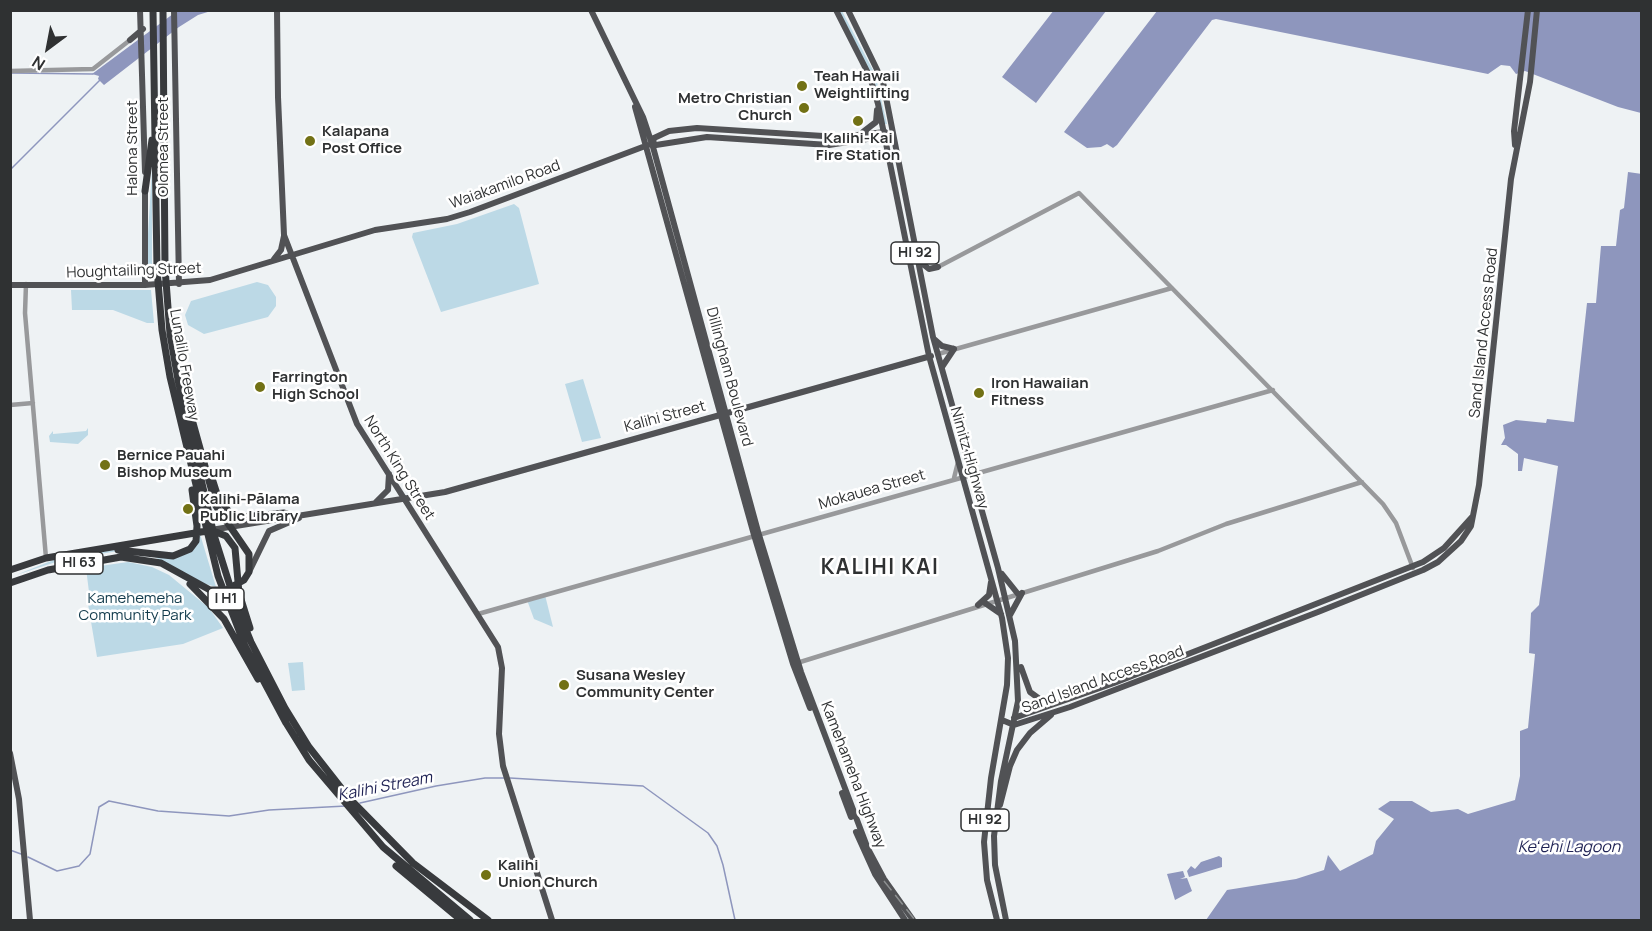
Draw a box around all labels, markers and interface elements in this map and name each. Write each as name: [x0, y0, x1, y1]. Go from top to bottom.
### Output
north arrow: [18, 18, 78, 78]
text: N: [28, 51, 49, 76]
place label: Teah Hawaii Weightlifting: [814, 68, 909, 103]
marker: Teah Hawaii Weightlifting: [795, 79, 809, 93]
place label: Metro Christian Church: [678, 90, 792, 125]
street label: Olomea Street: [155, 97, 173, 197]
street label: Halona Street: [124, 100, 142, 196]
marker: Metro Christian Church: [797, 101, 811, 115]
marker: Kalihi-Kai Fire Station: [851, 114, 865, 128]
place label: Kalapana Post Office: [322, 123, 402, 158]
place label: Kalihi-Kai Fire Station: [816, 130, 900, 165]
marker: Kalapana Post Office: [303, 134, 317, 148]
street label: Waiakamilo Road: [447, 157, 563, 213]
road number: HI 92: [891, 242, 939, 264]
street label: Sand Island Access Road: [1466, 247, 1502, 419]
street label: Houghtailing Street: [66, 260, 202, 282]
street label: Dillingham Boulevard: [702, 305, 756, 449]
street label: Lunalilo Freeway: [165, 308, 203, 422]
place label: Farrington High School: [272, 369, 359, 404]
place label: Iron Hawaiian Fitness: [991, 375, 1089, 410]
marker: Farrington High School: [253, 380, 267, 394]
marker: Iron Hawaiian Fitness: [972, 386, 986, 400]
street label: Kalihi Street: [622, 397, 708, 437]
street label: Nimitz Highway: [946, 405, 992, 511]
street label: North King Street: [360, 412, 438, 524]
place label: Bernice Pauahi Bishop Museum: [117, 447, 232, 482]
marker: Bernice Pauahi Bishop Museum: [98, 458, 112, 472]
street label: Mokauea Street: [817, 466, 927, 514]
place label: Kalihi-Pālama Public Library: [200, 491, 300, 526]
marker: Kalihi-Pālama Public Library: [181, 502, 195, 516]
road number: HI 63: [55, 552, 103, 574]
district label: KALIHI KAI: [821, 555, 939, 581]
road number: I H1: [208, 588, 244, 610]
park label: Kamehemeha Community Park: [79, 590, 191, 625]
street label: Sand Island Access Road: [1020, 642, 1186, 718]
place label: Susana Wesley Community Center: [576, 667, 714, 702]
marker: Susana Wesley Community Center: [557, 678, 571, 692]
street label: Kamehameha Highway: [817, 699, 889, 851]
water label: Kalihi Stream: [336, 768, 434, 806]
road number: HI 92: [961, 809, 1009, 831]
water label: Keʻehi Lagoon: [1518, 838, 1620, 858]
place label: Kalihi Union Church: [498, 857, 598, 892]
marker: Kalihi Union Church: [479, 868, 493, 882]

